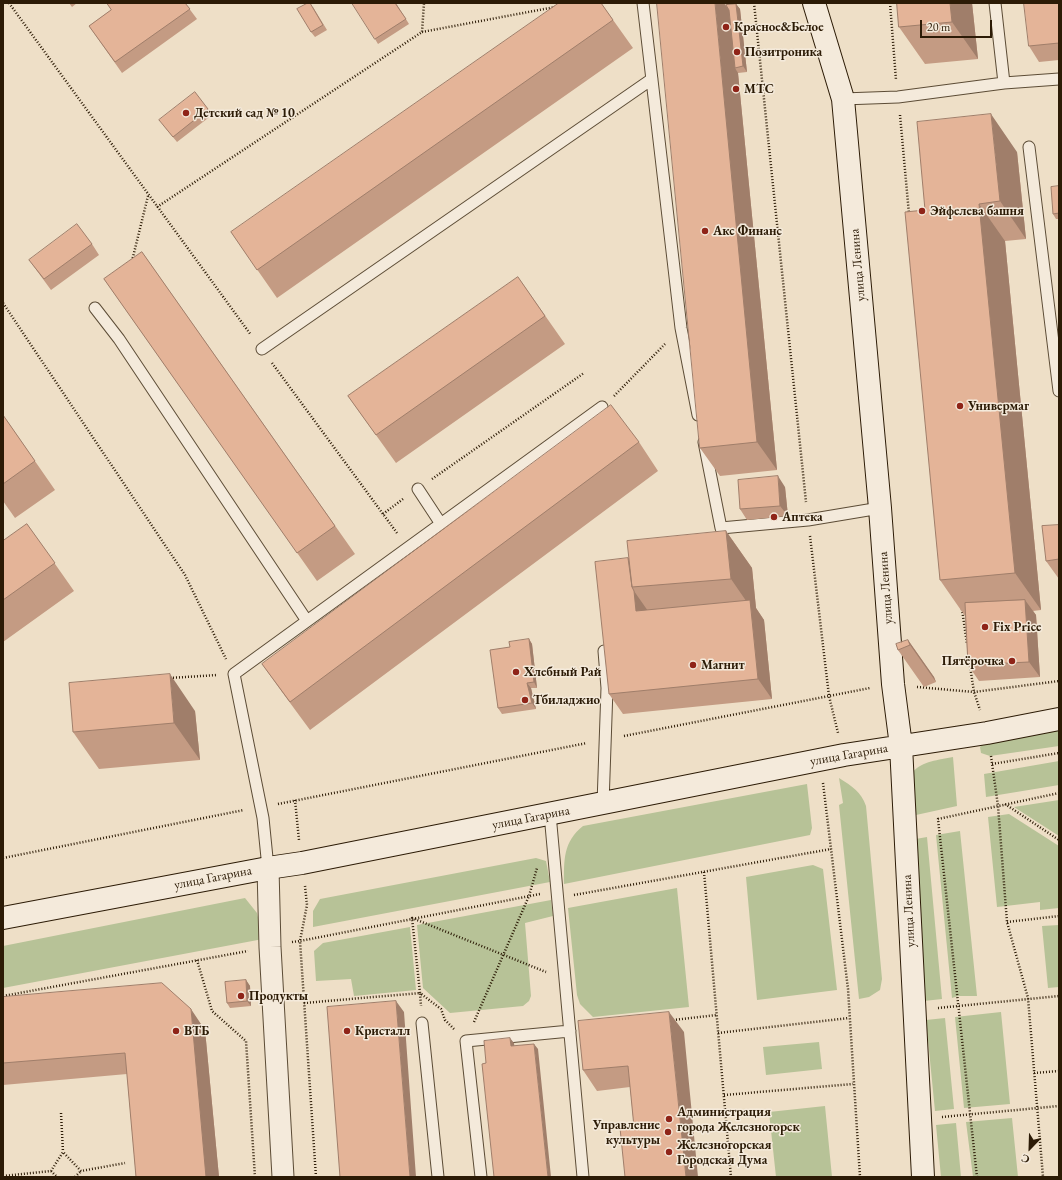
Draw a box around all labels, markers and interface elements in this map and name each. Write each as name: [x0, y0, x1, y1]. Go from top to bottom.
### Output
scale bar: [922, 12, 994, 38]
place label: Красное&Белое: [734, 19, 824, 35]
text: 20 m: [927, 19, 950, 35]
marker: Красное&Белое: [721, 22, 731, 32]
place label: Позитроника: [745, 44, 822, 60]
marker: Позитроника: [732, 47, 742, 57]
place label: МТС: [744, 81, 774, 97]
marker: МТС: [731, 84, 741, 94]
place label: Детский сад № 10: [194, 105, 295, 121]
marker: Детский сад № 10: [181, 108, 191, 118]
place label: Эйфелева башня: [930, 203, 1024, 219]
marker: Эйфелева башня: [917, 206, 927, 216]
place label: Акс Финанс: [713, 223, 782, 239]
marker: Акс Финанс: [700, 226, 710, 236]
street label: улица Ленина: [847, 228, 869, 302]
place label: Универмаг: [968, 398, 1029, 414]
marker: Универмаг: [955, 401, 965, 411]
place label: Аптека: [782, 509, 823, 525]
marker: Аптека: [769, 512, 779, 522]
street label: улица Ленина: [876, 551, 896, 625]
place label: Fix Price: [993, 619, 1041, 635]
marker: Fix Price: [980, 622, 990, 632]
place label: Пятёрочка: [942, 653, 1004, 669]
marker: Пятёрочка: [1007, 656, 1017, 666]
place label: Магнит: [701, 657, 745, 673]
marker: Магнит: [688, 660, 698, 670]
place label: Хлебный Рай: [524, 664, 601, 680]
marker: Хлебный Рай: [511, 667, 521, 677]
place label: Тбиладжио: [533, 692, 600, 708]
marker: Тбиладжио: [520, 695, 530, 705]
street label: улица Гагарина: [809, 740, 889, 770]
street label: улица Гагарина: [491, 803, 571, 833]
street label: улица Гагарина: [173, 863, 253, 893]
street label: улица Ленина: [899, 874, 919, 948]
place label: Продукты: [249, 988, 308, 1004]
marker: Продукты: [236, 991, 246, 1001]
place label: ВТБ: [184, 1023, 209, 1039]
place label: Кристалл: [355, 1023, 410, 1039]
marker: ВТБ: [171, 1026, 181, 1036]
marker: Кристалл: [342, 1026, 352, 1036]
place label: Администрация города Железногорск: [677, 1104, 800, 1135]
marker: Администрация города Железногорск: [664, 1114, 674, 1124]
place label: Управление культуры: [593, 1117, 660, 1148]
marker: Управление культуры: [663, 1127, 673, 1137]
north arrow: [1010, 1128, 1050, 1168]
place label: Железногорская Городская Дума: [677, 1137, 771, 1168]
marker: Железногорская Городская Дума: [664, 1147, 674, 1157]
text: С: [1019, 1151, 1032, 1167]

